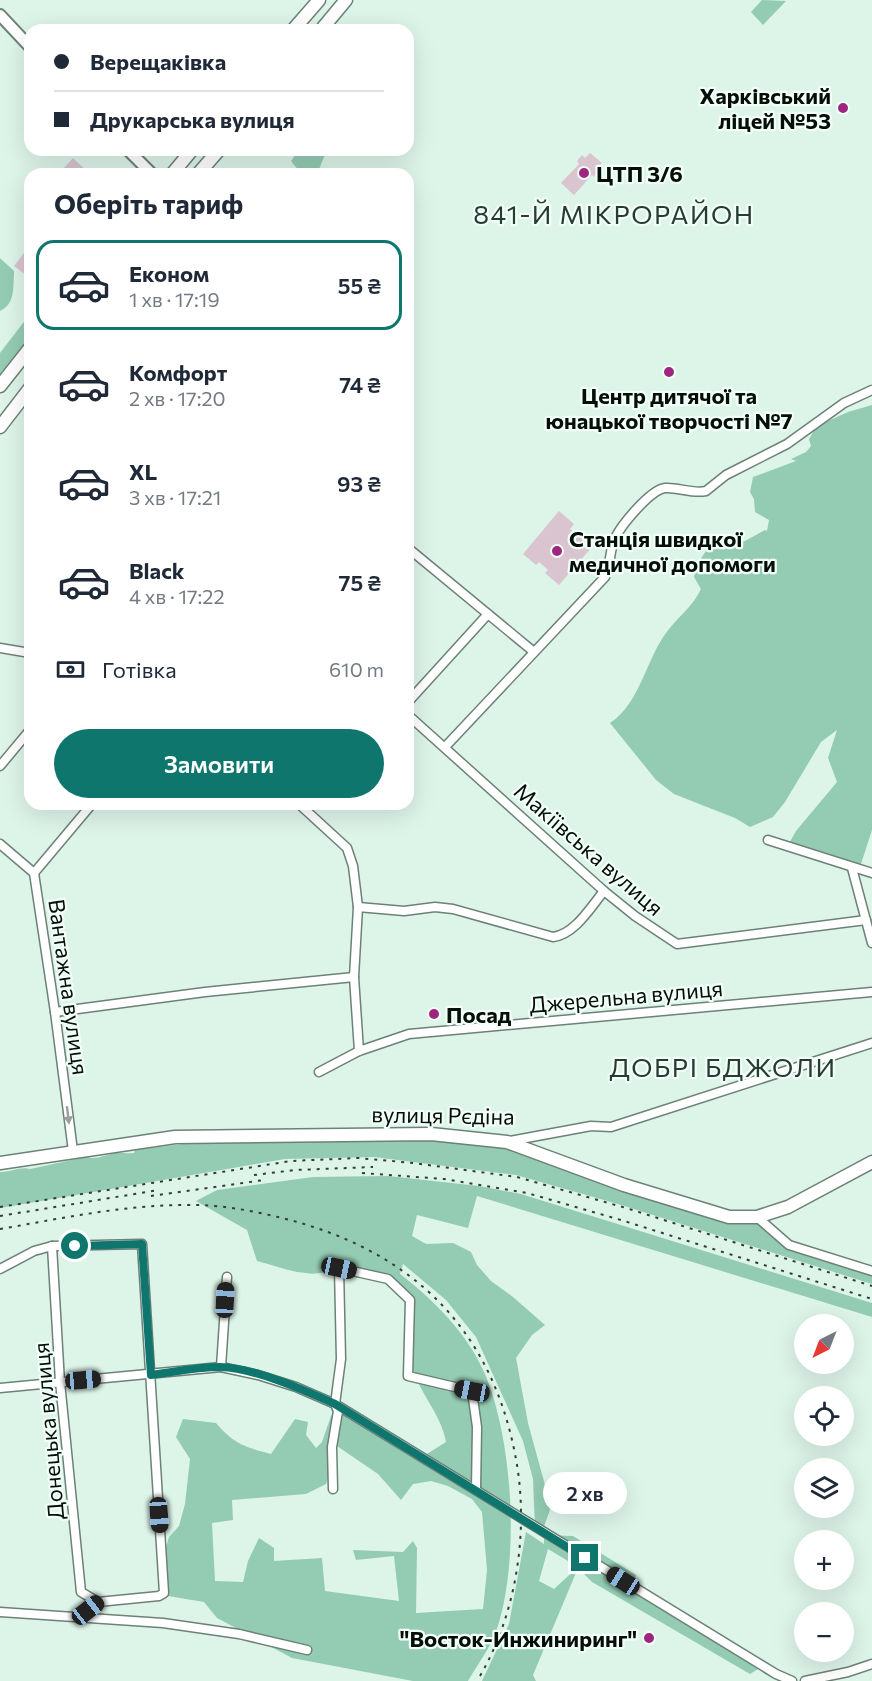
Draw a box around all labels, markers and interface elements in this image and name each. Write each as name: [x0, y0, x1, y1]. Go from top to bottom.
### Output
text: Верещаківка: [90, 48, 226, 75]
place label: Харківський ліцей №53: [700, 82, 831, 134]
marker: Харківський ліцей №53: [836, 101, 850, 115]
text: Друкарська вулиця: [90, 106, 295, 133]
place label: ЦТП 3/6: [596, 160, 683, 187]
marker: ЦТП 3/6: [577, 166, 591, 180]
text: Оберіть тариф: [54, 187, 243, 220]
district label: 841-Й МІКРОРАЙОН: [473, 198, 755, 229]
icon: car: [57, 258, 111, 312]
text: Економ: [129, 260, 209, 287]
text: 55 ₴: [338, 272, 381, 299]
text: 1 хв · 17:19: [129, 287, 220, 311]
icon: car: [57, 357, 111, 411]
text: Комфорт: [129, 359, 227, 386]
marker: Центр дитячої та юнацької творчості №7: [662, 365, 676, 379]
text: 74 ₴: [339, 371, 381, 398]
place label: Центр дитячої та юнацької творчості №7: [545, 382, 793, 434]
text: 2 хв · 17:20: [129, 386, 225, 410]
icon: car: [57, 456, 111, 510]
text: XL: [129, 458, 157, 485]
text: 93 ₴: [337, 470, 381, 497]
text: 3 хв · 17:21: [129, 485, 221, 509]
place label: Станція швидкої медичної допомоги: [569, 525, 776, 577]
marker: Станція швидкої медичної допомоги: [550, 544, 564, 558]
icon: car: [57, 555, 111, 609]
text: Black: [129, 557, 184, 584]
text: 75 ₴: [339, 569, 381, 596]
text: 4 хв · 17:22: [129, 584, 224, 608]
icon: cash: [54, 653, 87, 686]
text: Готівка: [102, 656, 177, 683]
text: 610 m: [329, 657, 384, 681]
button: Замовити: [54, 729, 384, 798]
street label: Макіївська вулиця: [509, 777, 669, 921]
street label: Вантажна вулиця: [43, 897, 95, 1077]
street label: Джерельна вулиця: [528, 974, 724, 1018]
place label: Посад: [446, 1001, 512, 1028]
marker: Посад: [427, 1007, 441, 1021]
district label: ДОБРІ БДЖОЛИ: [609, 1051, 837, 1082]
street label: вулиця Рєдіна: [371, 1100, 515, 1130]
one-way arrow: [64, 1106, 73, 1125]
route start: [61, 1232, 88, 1259]
car: [320, 1255, 358, 1281]
car: [215, 1282, 235, 1318]
north arrow: [794, 1314, 854, 1374]
map controls: [794, 1314, 854, 1662]
street label: Донецька вулиця: [27, 1341, 69, 1521]
car: [64, 1369, 102, 1391]
car: [453, 1379, 491, 1403]
button: locate: [794, 1386, 854, 1446]
button: layers: [794, 1458, 854, 1518]
callout: 2 хв: [543, 1471, 627, 1513]
text: 2 хв: [566, 1481, 604, 1505]
car: [149, 1496, 169, 1534]
button: +: [794, 1530, 854, 1590]
route end: [571, 1544, 598, 1571]
car: [603, 1564, 643, 1598]
car: [68, 1592, 108, 1628]
button: −: [794, 1602, 854, 1662]
place label: "Восток-Инжиниринг": [400, 1625, 637, 1652]
marker: "Восток-Инжиниринг": [642, 1631, 656, 1645]

